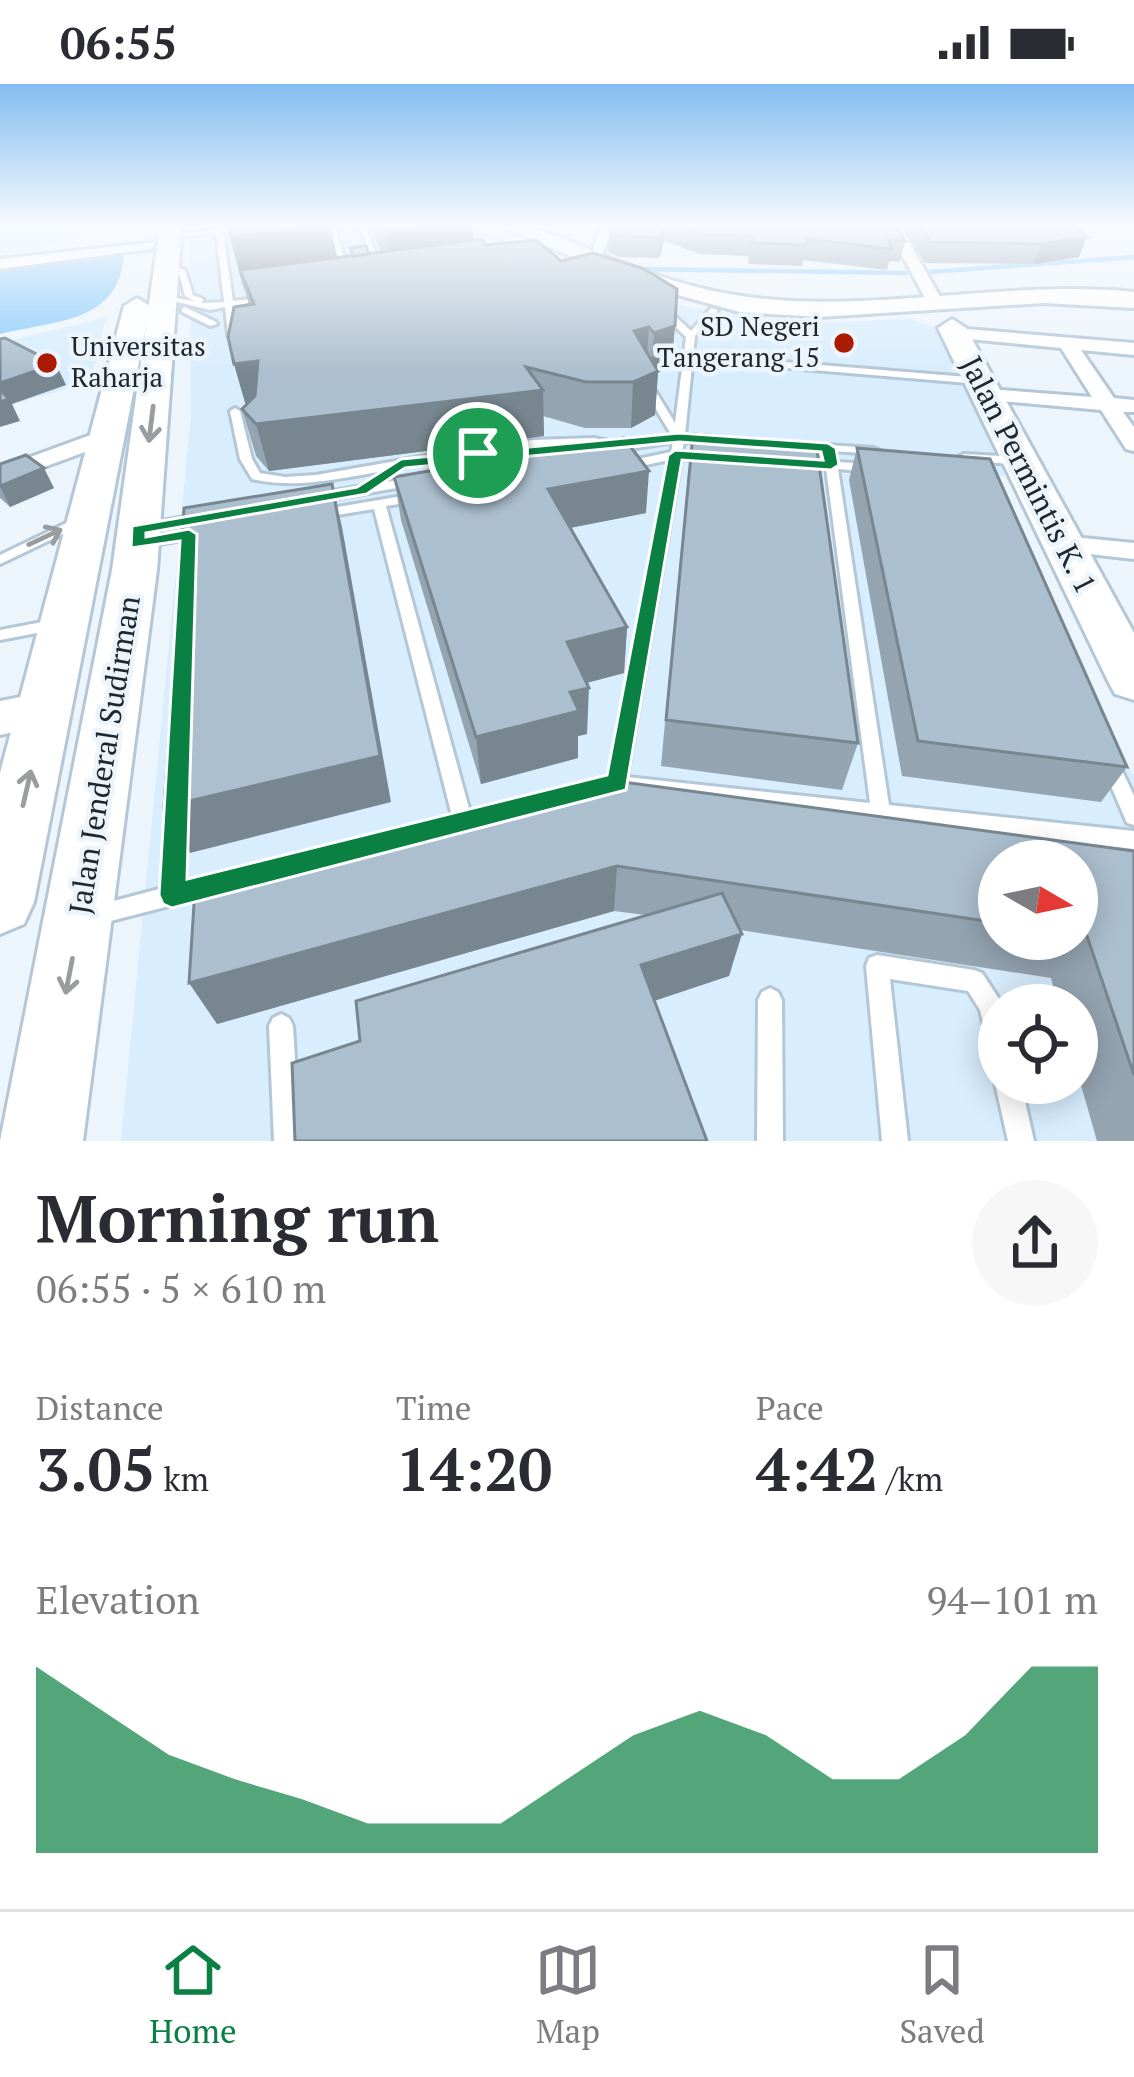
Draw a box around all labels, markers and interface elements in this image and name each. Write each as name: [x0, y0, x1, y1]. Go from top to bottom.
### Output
text: 06:55: [60, 12, 177, 72]
place label: SD Negeri Tangerang 15: [657, 308, 820, 375]
place label: Universitas Raharja: [71, 328, 206, 395]
marker: SD Negeri Tangerang 15: [831, 330, 857, 356]
street label: Jalan Permintis K. 1: [952, 349, 1106, 600]
marker: Universitas Raharja: [34, 350, 60, 376]
pin: [427, 402, 529, 504]
one-way arrow: [139, 404, 161, 443]
icon: arrive: [445, 420, 511, 486]
one-way arrow: [26, 525, 62, 547]
street label: Jalan Jenderal Sudirman: [59, 593, 149, 917]
one-way arrow: [17, 770, 39, 808]
north arrow: [978, 840, 1098, 960]
map controls: [978, 840, 1098, 1104]
one-way arrow: [57, 956, 79, 995]
button: locate: [978, 984, 1098, 1104]
text: Morning run: [36, 1173, 439, 1261]
button: share: [972, 1180, 1098, 1306]
text: 06:55 · 5 × 610 m: [36, 1262, 326, 1314]
text: Distance: [36, 1386, 163, 1429]
text: Time: [396, 1386, 471, 1429]
text: Pace: [756, 1386, 824, 1429]
text: 3.05: [36, 1429, 155, 1508]
text: 14:20: [396, 1429, 552, 1508]
text: 4:42: [756, 1429, 878, 1508]
text: km: [155, 1457, 209, 1500]
text: /km: [878, 1457, 943, 1500]
text: Elevation: [36, 1573, 200, 1625]
text: 94–101 m: [927, 1573, 1098, 1625]
tab: Home: [149, 1937, 237, 2052]
tab: Map: [535, 1937, 601, 2052]
tab: Saved: [899, 1937, 985, 2052]

